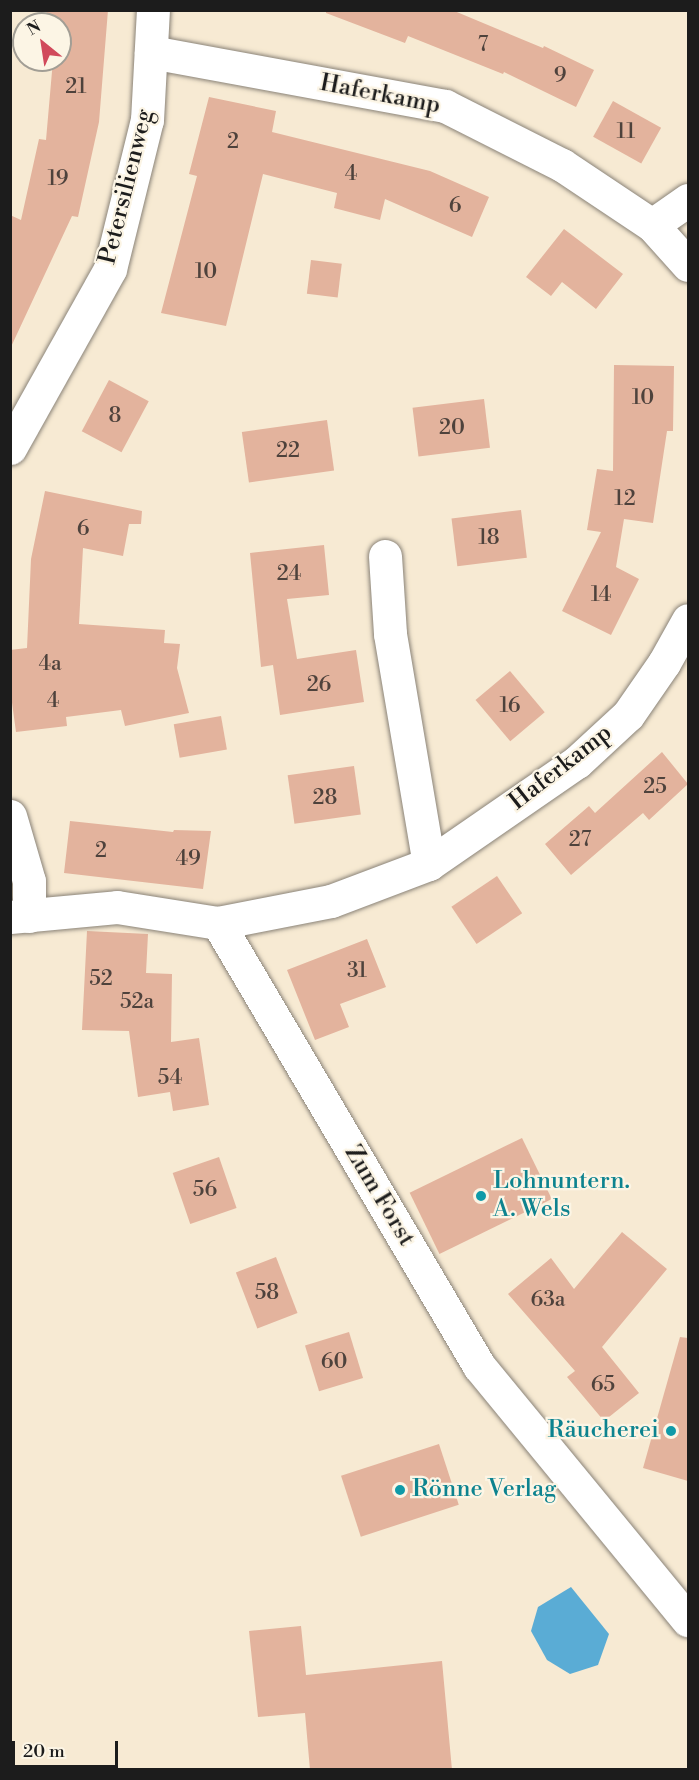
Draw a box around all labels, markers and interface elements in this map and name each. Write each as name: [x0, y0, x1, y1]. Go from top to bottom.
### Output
north arrow: [12, 12, 72, 72]
text: N: [24, 16, 44, 40]
house number: 7: [478, 32, 488, 58]
house number: 9: [554, 63, 566, 89]
street label: Haferkamp: [317, 69, 443, 121]
house number: 21: [65, 74, 87, 100]
street label: Petersilienweg: [94, 107, 160, 267]
house number: 11: [617, 119, 635, 145]
house number: 2: [227, 129, 239, 155]
house number: 4: [345, 161, 357, 187]
house number: 19: [47, 166, 69, 192]
house number: 6: [449, 193, 461, 219]
house number: 10: [195, 259, 217, 285]
house number: 10: [632, 385, 654, 411]
house number: 8: [109, 403, 121, 429]
house number: 20: [439, 415, 465, 441]
house number: 22: [276, 438, 300, 464]
house number: 12: [614, 486, 636, 512]
house number: 6: [77, 516, 89, 542]
house number: 18: [478, 525, 500, 551]
house number: 24: [277, 561, 301, 587]
house number: 14: [591, 582, 611, 608]
house number: 4a: [38, 651, 62, 677]
house number: 26: [307, 672, 331, 698]
house number: 4: [47, 688, 59, 714]
house number: 16: [499, 693, 521, 719]
street label: Haferkamp: [504, 719, 618, 817]
house number: 25: [643, 774, 667, 800]
house number: 28: [313, 785, 337, 811]
house number: 27: [569, 827, 591, 853]
house number: 2: [95, 838, 107, 864]
house number: 49: [175, 846, 201, 872]
house number: 31: [347, 958, 367, 984]
house number: 52: [89, 966, 113, 992]
house number: 52a: [120, 989, 154, 1015]
house number: 54: [158, 1065, 182, 1091]
street label: Zum Forst: [338, 1140, 420, 1252]
place label: Lohnuntern. A. Wels: [493, 1168, 630, 1224]
house number: 56: [193, 1177, 217, 1203]
marker: Lohnuntern. A. Wels: [474, 1189, 488, 1203]
house number: 58: [255, 1280, 279, 1306]
house number: 63a: [531, 1287, 565, 1313]
house number: 60: [321, 1349, 347, 1375]
house number: 65: [591, 1372, 615, 1398]
place label: Räucherei: [547, 1417, 659, 1445]
marker: Räucherei: [664, 1424, 678, 1438]
place label: Rönne Verlag: [412, 1476, 556, 1504]
marker: Rönne Verlag: [393, 1483, 407, 1497]
scale bar: [15, 1729, 122, 1767]
text: 20 m: [23, 1740, 65, 1763]

